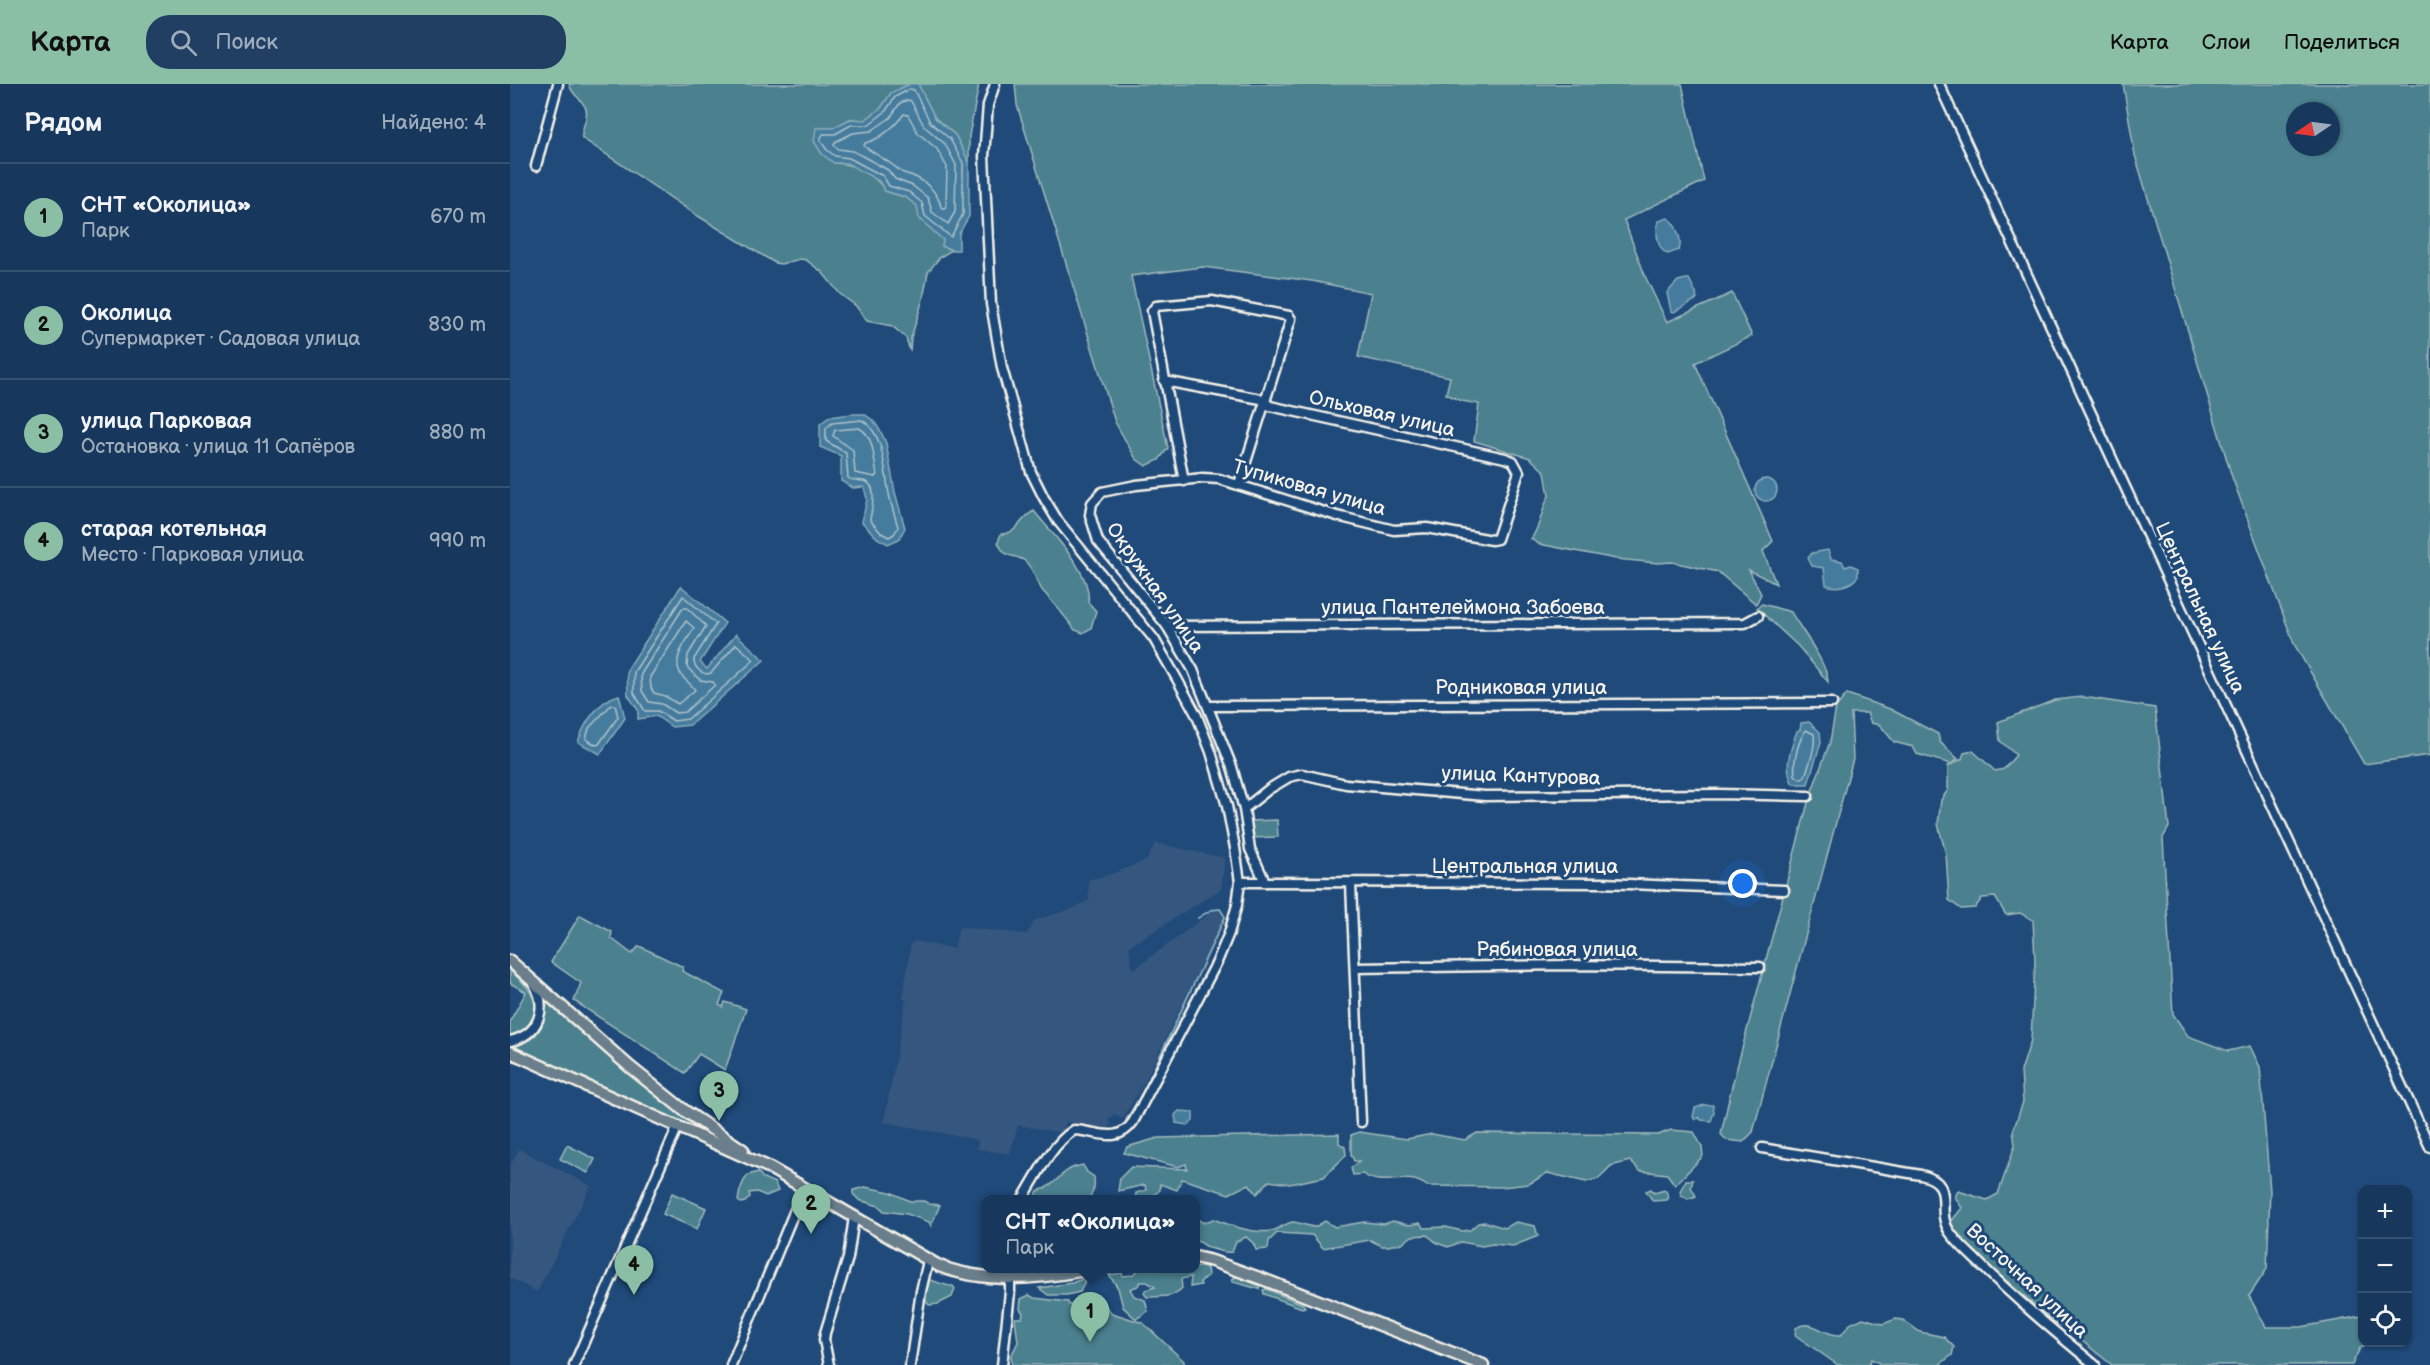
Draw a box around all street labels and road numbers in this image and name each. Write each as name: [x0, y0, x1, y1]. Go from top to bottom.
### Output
street label: Ольховая улица: [1307, 386, 1457, 442]
street label: Тупиковая улица: [1230, 455, 1389, 521]
street label: Окружная улица: [1101, 518, 1209, 658]
street label: Центральная улица: [2150, 518, 2250, 698]
street label: улица Пантелеймона Забоева: [1321, 596, 1605, 620]
street label: Родниковая улица: [1435, 676, 1607, 700]
street label: улица Кантурова: [1441, 761, 1601, 791]
street label: Центральная улица: [1432, 855, 1618, 879]
street label: Рябиновая улица: [1476, 938, 1638, 962]
street label: Восточная улица: [1961, 1218, 2093, 1344]

